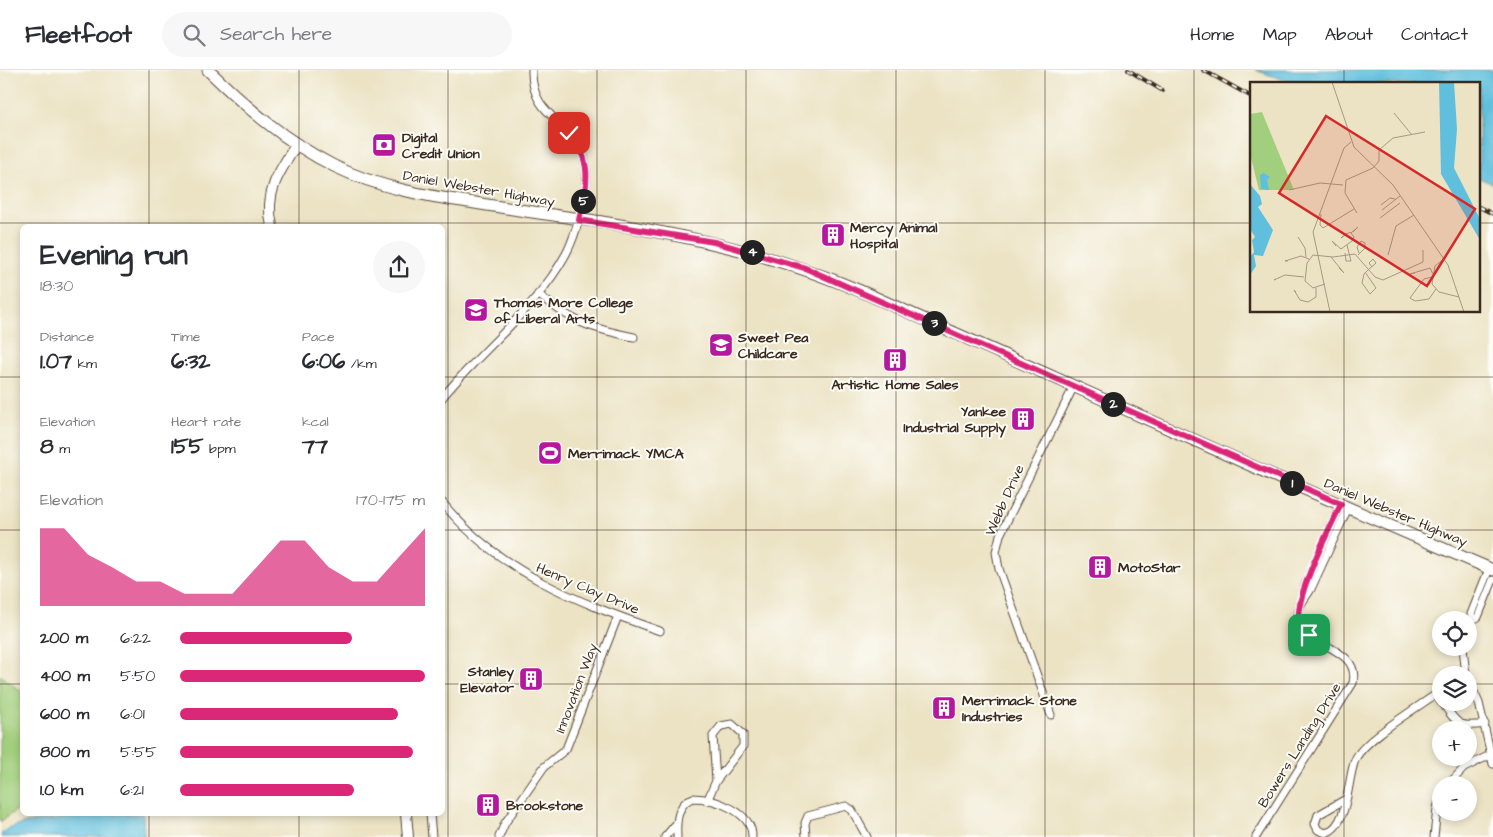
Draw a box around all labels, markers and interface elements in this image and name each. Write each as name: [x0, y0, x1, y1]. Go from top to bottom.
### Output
search box: [162, 12, 512, 57]
text: Fleetfoot: [25, 18, 132, 52]
icon: search: [180, 21, 208, 49]
text: Search here: [220, 21, 332, 48]
text: Home: [1190, 22, 1235, 47]
text: Map: [1263, 22, 1297, 47]
text: About: [1325, 22, 1373, 47]
text: Contact: [1401, 22, 1468, 47]
inset map: [1250, 82, 1480, 312]
pin: [548, 112, 590, 154]
icon: check: [555, 119, 583, 147]
place label: Digital Credit Union: [402, 128, 480, 164]
bank icon: Digital Credit Union: [371, 132, 397, 158]
street label: Daniel Webster Highway: [401, 166, 557, 212]
pin: 5: [570, 188, 596, 214]
text: 5: [579, 191, 588, 211]
place label: Mercy Animal Hospital: [850, 218, 938, 254]
building icon: Mercy Animal Hospital: [820, 222, 846, 248]
text: Evening run: [40, 236, 188, 275]
pin: 4: [740, 240, 764, 264]
button: share: [373, 241, 425, 293]
text: 4: [748, 242, 757, 262]
text: 18:30: [40, 275, 73, 297]
place label: Thomas More College of Liberal Arts: [493, 293, 634, 329]
school or university icon: Thomas More College of Liberal Arts: [463, 297, 489, 323]
pin: 3: [922, 310, 946, 336]
text: 3: [931, 313, 938, 333]
text: Distance: [40, 327, 94, 347]
text: Time: [171, 327, 200, 347]
text: Pace: [302, 327, 334, 347]
place label: Sweet Pea Childcare: [737, 328, 809, 364]
school or university icon: Sweet Pea Childcare: [708, 332, 734, 358]
text: 1.07: [40, 347, 72, 376]
text: 6:32: [171, 347, 210, 376]
text: 6:06: [302, 347, 345, 376]
building icon: Artistic Home Sales: [882, 347, 908, 373]
text: km: [72, 354, 97, 374]
text: /km: [345, 354, 377, 374]
place label: Artistic Home Sales: [831, 375, 959, 395]
pin: 2: [1100, 392, 1126, 416]
text: 2: [1109, 394, 1118, 414]
place label: Yankee Industrial Supply: [904, 402, 1006, 438]
building icon: Yankee Industrial Supply: [1010, 406, 1036, 432]
text: Elevation: [40, 412, 95, 432]
text: Heart rate: [171, 412, 241, 432]
text: kcal: [302, 412, 329, 432]
text: 8: [40, 432, 54, 461]
text: 155: [171, 432, 203, 461]
text: 77: [302, 432, 328, 461]
text: m: [54, 439, 70, 459]
text: bpm: [203, 439, 236, 459]
sports icon: Merrimack YMCA: [537, 440, 563, 466]
place label: Merrimack YMCA: [568, 444, 685, 464]
street label: Webb Drive: [980, 461, 1030, 539]
pin: 1: [1280, 470, 1304, 496]
text: 1: [1292, 473, 1293, 493]
street label: Daniel Webster Highway: [1321, 474, 1471, 552]
text: Elevation: [40, 489, 103, 511]
text: 170–175 m: [356, 489, 425, 511]
building icon: MotoStar: [1087, 554, 1113, 580]
street label: Henry Clay Drive: [533, 558, 643, 620]
place label: MotoStar: [1118, 558, 1181, 578]
map controls: [1432, 611, 1477, 821]
button: locate: [1432, 611, 1477, 656]
pin: [1288, 614, 1330, 656]
icon: arrive: [1295, 621, 1323, 649]
text: 200 m: [40, 627, 88, 649]
text: 6:22: [120, 627, 151, 649]
street label: Innovation Way: [551, 640, 603, 736]
place label: Stanley Elevator: [460, 662, 514, 698]
text: 400 m: [40, 665, 90, 687]
text: 5:50: [120, 665, 155, 687]
building icon: Stanley Elevator: [518, 666, 544, 692]
button: layers: [1432, 666, 1477, 711]
street label: Bowers Landing Drive: [1253, 679, 1347, 812]
place label: Merrimack Stone Industries: [962, 691, 1077, 727]
building icon: Merrimack Stone Industries: [931, 695, 957, 721]
text: 600 m: [40, 703, 89, 725]
text: 6:01: [120, 703, 145, 725]
button: +: [1432, 721, 1477, 766]
text: 800 m: [40, 741, 89, 763]
text: 5:55: [120, 741, 157, 763]
button: −: [1432, 776, 1477, 821]
text: 1.0 km: [40, 779, 83, 801]
text: 6:21: [120, 779, 144, 801]
building icon: Brookstone: [475, 792, 501, 818]
place label: Brookstone: [506, 796, 584, 816]

